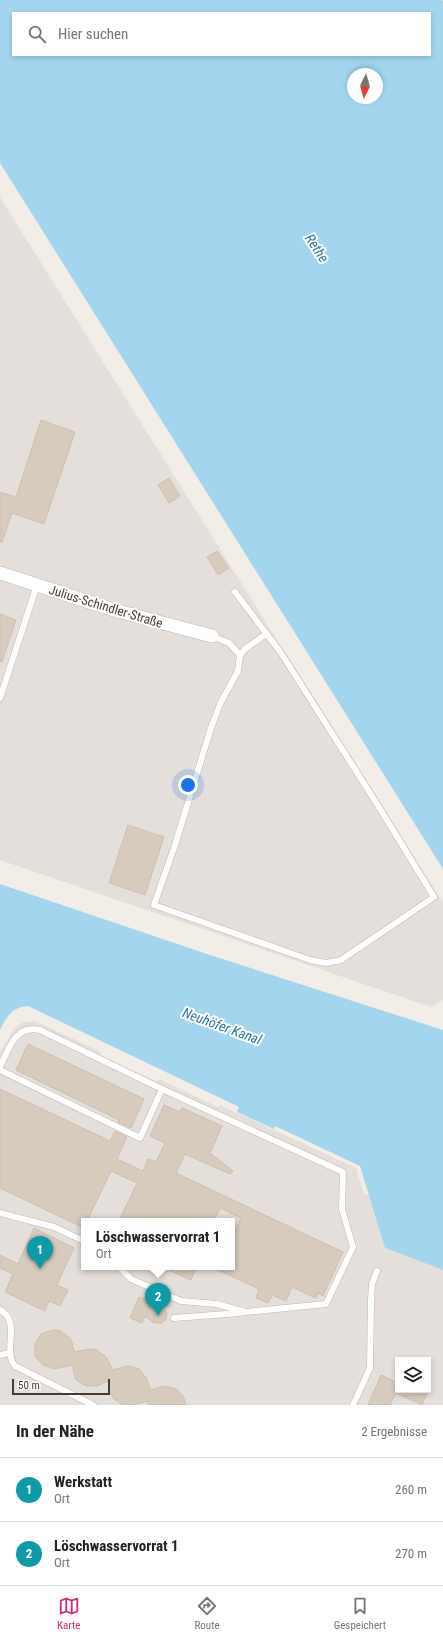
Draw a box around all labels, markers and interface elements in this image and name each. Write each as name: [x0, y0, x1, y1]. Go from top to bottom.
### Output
search box: [12, 12, 431, 56]
icon: search: [26, 23, 48, 45]
text: Hier suchen: [58, 25, 128, 43]
north arrow: [347, 68, 383, 104]
water label: Rethe: [302, 231, 332, 265]
street label: Julius-Schindler-Straße: [47, 582, 165, 631]
your location: [178, 775, 198, 795]
water label: Neuhöfer Kanal: [180, 1004, 264, 1048]
popup: [81, 1218, 235, 1270]
text: Löschwasservorrat 1: [96, 1228, 220, 1246]
pin: 1: [27, 1236, 53, 1269]
text: Ort: [96, 1246, 112, 1261]
pin: 2: [145, 1283, 171, 1316]
map controls: [395, 1357, 431, 1393]
button: layers: [395, 1357, 431, 1393]
scale bar: [12, 1377, 110, 1396]
text: 50 m: [18, 1379, 40, 1392]
text: In der Nähe: [16, 1421, 94, 1441]
text: 2 Ergebnisse: [361, 1424, 427, 1439]
text: Werkstatt: [54, 1473, 112, 1491]
text: 1: [26, 1482, 32, 1497]
text: 260 m: [395, 1482, 427, 1497]
text: Ort: [54, 1491, 70, 1506]
text: Löschwasservorrat 1: [54, 1537, 179, 1555]
text: 2: [26, 1546, 32, 1561]
text: 270 m: [395, 1546, 427, 1561]
text: Ort: [54, 1555, 70, 1570]
tab: Karte: [57, 1595, 80, 1632]
tab: Route: [195, 1595, 220, 1632]
tab: Gespeichert: [334, 1595, 386, 1632]

